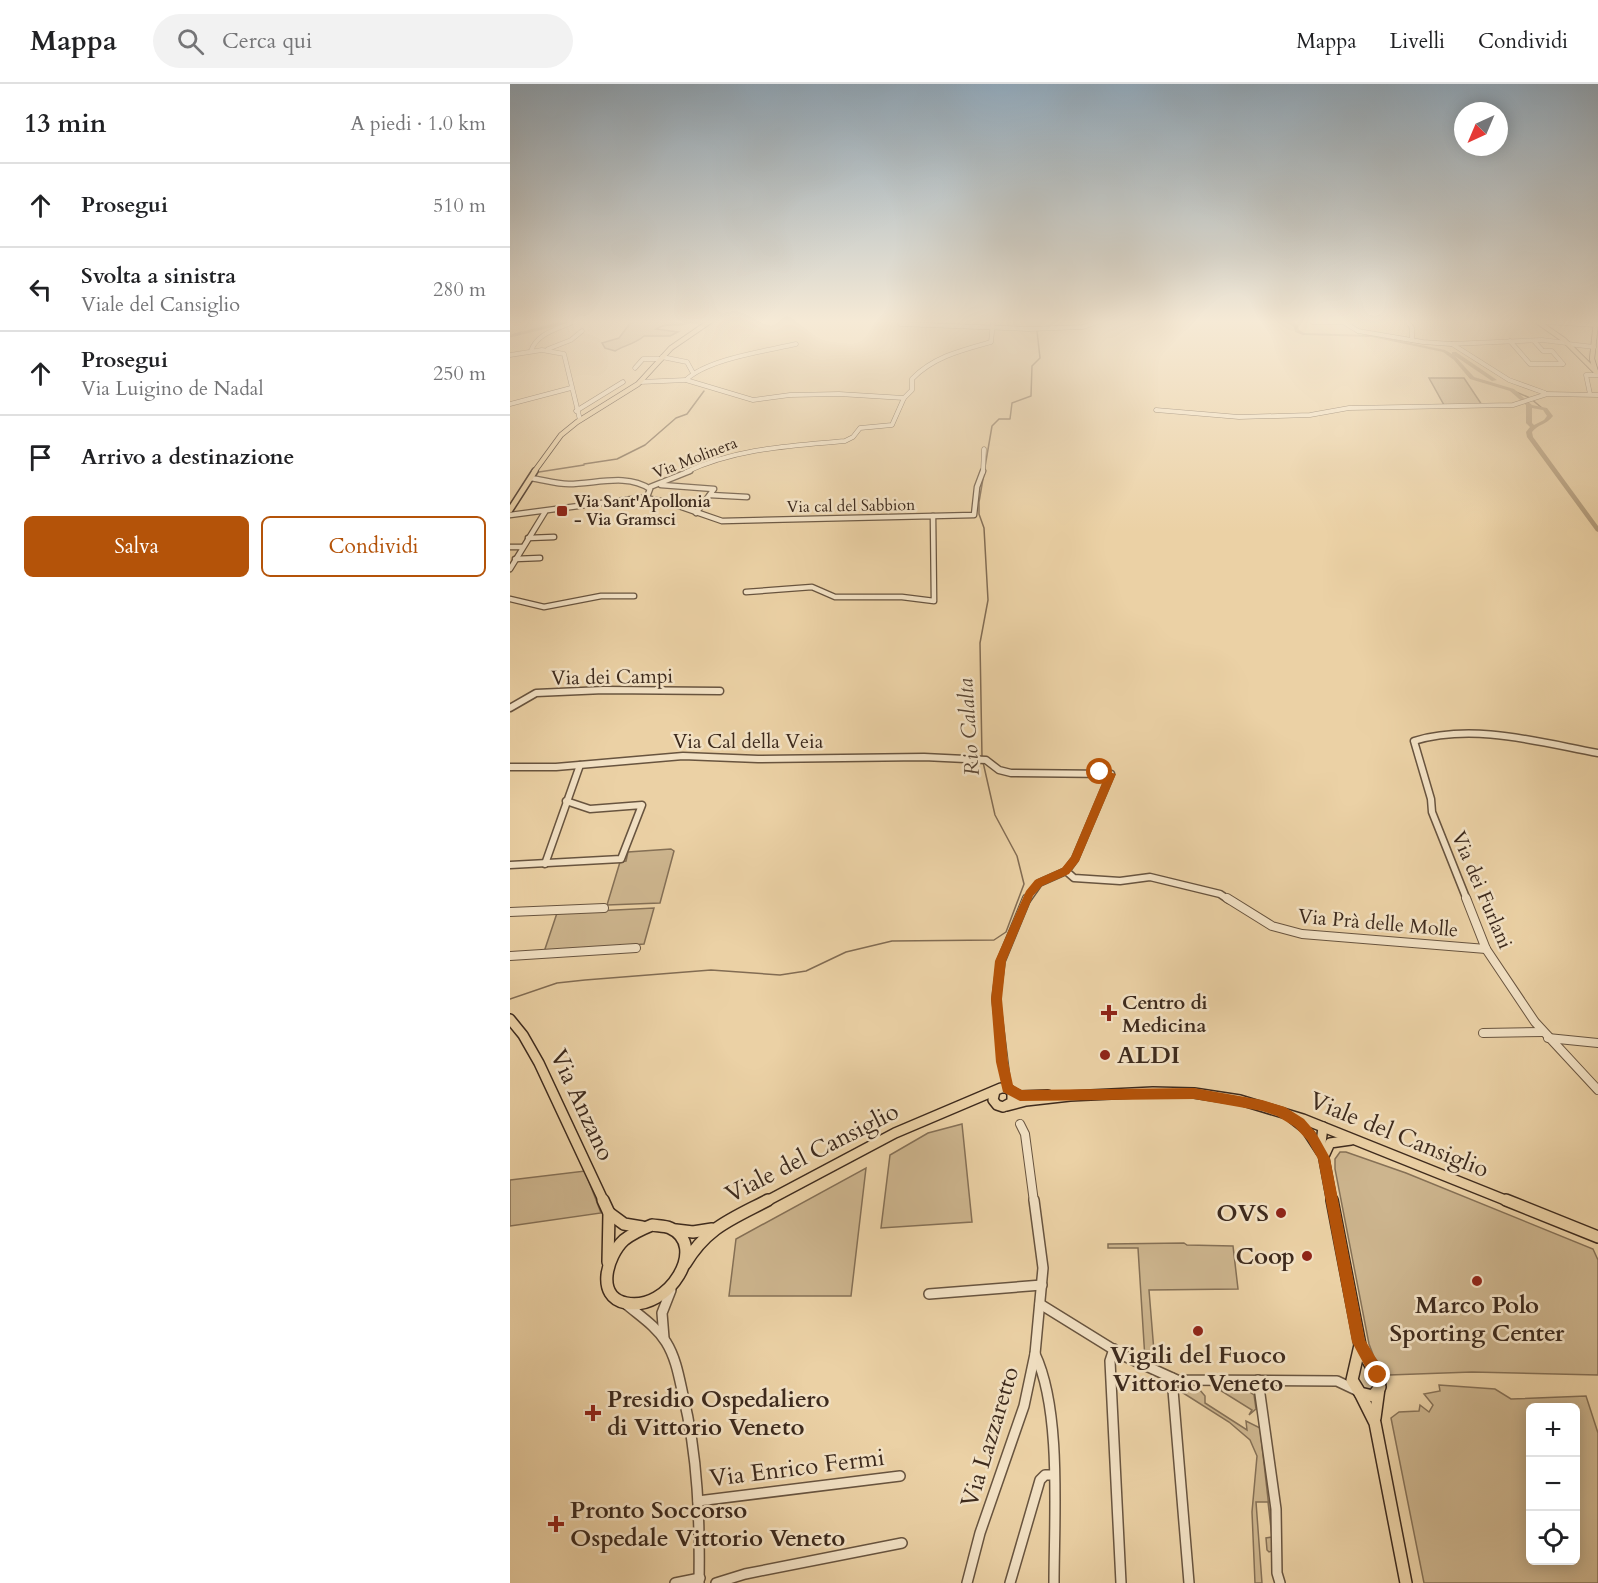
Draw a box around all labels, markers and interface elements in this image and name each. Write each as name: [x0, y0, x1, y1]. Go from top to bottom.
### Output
search box: [153, 14, 573, 68]
text: Mappa: [30, 22, 117, 60]
icon: search: [174, 25, 207, 58]
text: Cerca qui: [222, 26, 312, 56]
text: Mappa: [1296, 27, 1357, 56]
text: Livelli: [1390, 27, 1445, 56]
text: Condividi: [1478, 27, 1568, 56]
north arrow: [1454, 102, 1508, 156]
text: 13 min: [24, 106, 107, 141]
text: A piedi · 1.0 km: [350, 110, 486, 137]
icon: ahead: [24, 189, 57, 222]
text: Prosegui: [81, 190, 168, 220]
text: 510 m: [433, 192, 486, 219]
text: Svolta a sinistra: [81, 261, 236, 291]
icon: left: [24, 273, 57, 306]
text: 280 m: [433, 276, 486, 303]
text: Viale del Cansiglio: [81, 291, 240, 318]
text: Prosegui: [81, 345, 168, 375]
icon: ahead: [24, 357, 57, 390]
text: 250 m: [433, 360, 486, 387]
text: Via Luigino de Nadal: [81, 375, 264, 402]
street label: Via Molinera: [650, 432, 741, 484]
icon: arrive: [24, 441, 57, 474]
text: Arrivo a destinazione: [81, 442, 294, 472]
place label: Via Sant'Apollonia - Via Gramsci: [574, 491, 711, 531]
street label: Via cal del Sabbion: [787, 494, 915, 518]
marker: Via Sant'Apollonia - Via Gramsci: [555, 504, 569, 518]
button: Salva: [24, 516, 249, 577]
button: Condividi: [261, 516, 486, 577]
street label: Via dei Campi: [551, 662, 674, 692]
water label: Rio Calalta: [951, 677, 987, 777]
street label: Via Cal della Veia: [673, 728, 824, 755]
route start: [1086, 758, 1112, 784]
street label: Via dei Furlani: [1445, 827, 1519, 953]
street label: Via Prà delle Molle: [1297, 903, 1459, 943]
place label: Centro di Medicina: [1122, 989, 1208, 1039]
marker: Centro di Medicina: [1100, 1004, 1118, 1022]
place label: ALDI: [1117, 1039, 1180, 1072]
street label: Via Anzano: [542, 1044, 622, 1166]
marker: ALDI: [1098, 1048, 1112, 1062]
street label: Viale del Cansiglio: [1304, 1084, 1494, 1186]
street label: Viale del Cansiglio: [719, 1095, 905, 1211]
place label: OVS: [1216, 1197, 1269, 1230]
marker: OVS: [1274, 1206, 1288, 1220]
place label: Coop: [1235, 1240, 1295, 1273]
marker: Coop: [1300, 1249, 1314, 1263]
marker: Marco Polo Sporting Center: [1470, 1274, 1484, 1288]
place label: Marco Polo Sporting Center: [1390, 1289, 1565, 1350]
marker: Vigili del Fuoco Vittorio Veneto: [1191, 1324, 1205, 1338]
place label: Vigili del Fuoco Vittorio Veneto: [1110, 1339, 1286, 1400]
route end: [1364, 1361, 1390, 1387]
street label: Via Lazzaretto: [953, 1362, 1027, 1511]
place label: Presidio Ospedaliero di Vittorio Veneto: [607, 1383, 829, 1444]
map controls: [1526, 1403, 1580, 1565]
button: +: [1526, 1403, 1580, 1457]
marker: Presidio Ospedaliero di Vittorio Veneto: [584, 1404, 602, 1422]
street label: Via Enrico Fermi: [708, 1441, 887, 1495]
button: −: [1526, 1457, 1580, 1511]
place label: Pronto Soccorso Ospedale Vittorio Veneto: [570, 1494, 845, 1555]
button: locate: [1526, 1511, 1580, 1565]
marker: Pronto Soccorso Ospedale Vittorio Veneto: [547, 1515, 565, 1533]

